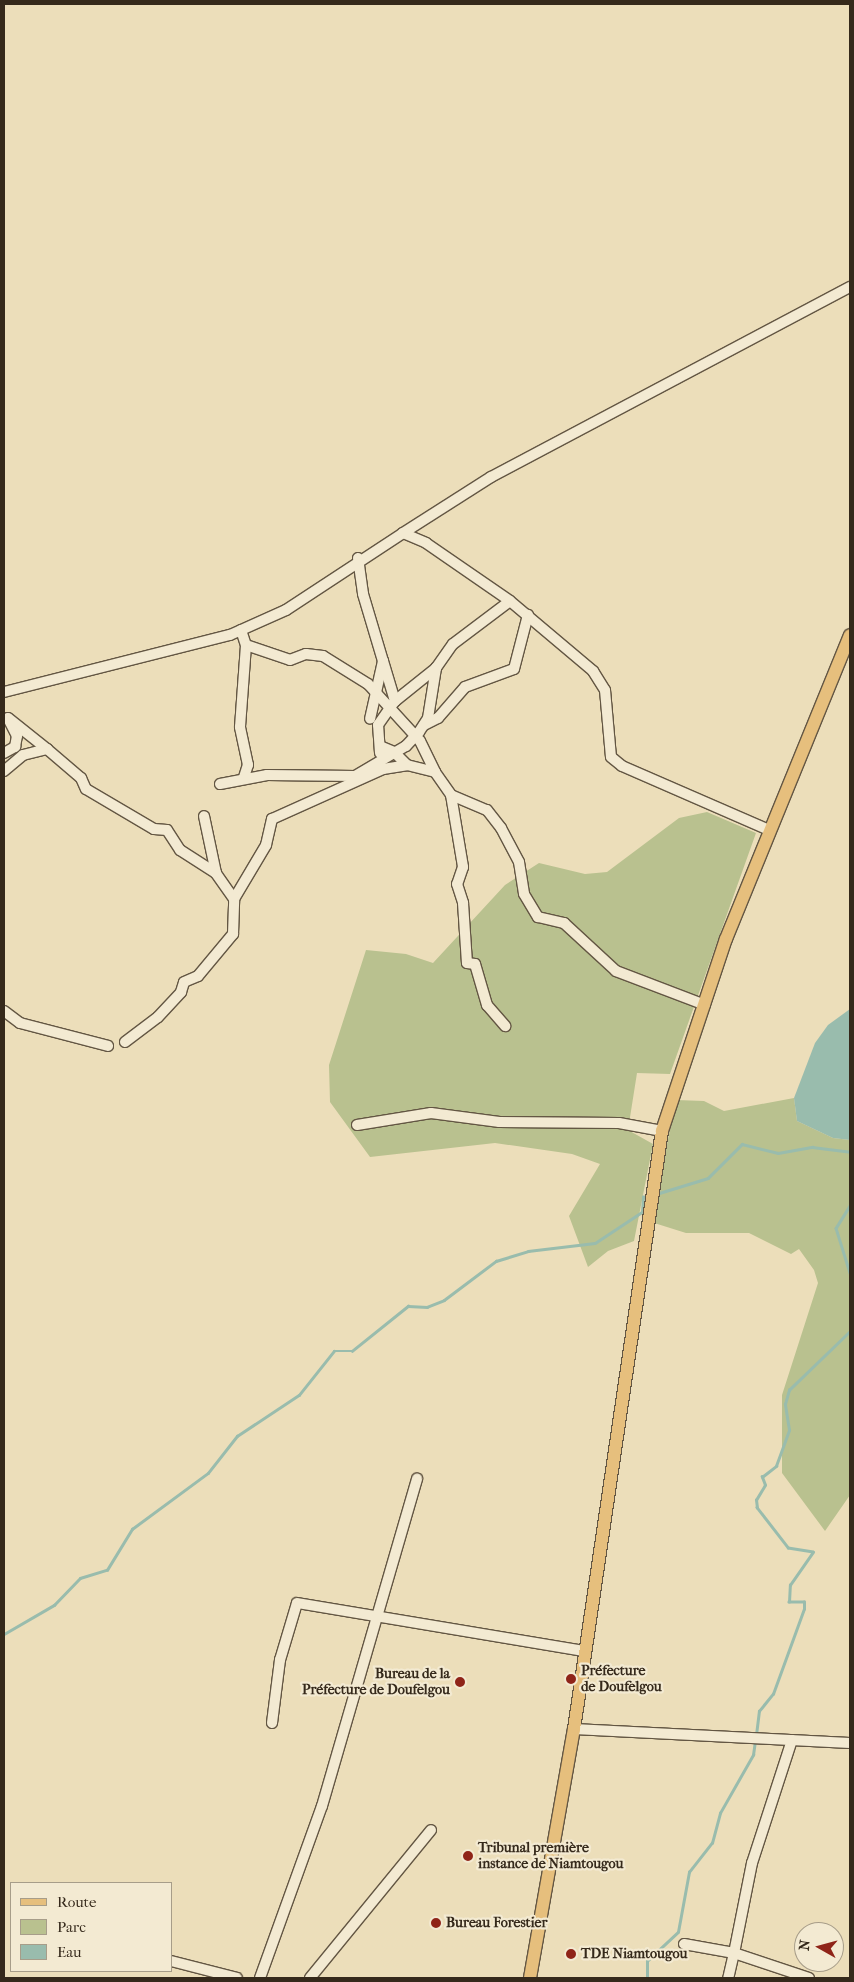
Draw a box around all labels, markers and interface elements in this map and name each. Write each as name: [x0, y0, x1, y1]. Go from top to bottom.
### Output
place label: Préfecture de Doufelgou: [581, 1663, 662, 1695]
place label: Bureau de la Préfecture de Doufelgou: [302, 1666, 450, 1698]
marker: Préfecture de Doufelgou: [565, 1673, 577, 1685]
marker: Bureau de la Préfecture de Doufelgou: [454, 1676, 466, 1688]
place label: Tribunal première instance de Niamtougou: [478, 1840, 623, 1872]
marker: Tribunal première instance de Niamtougou: [462, 1850, 474, 1862]
legend: [10, 1882, 172, 1972]
text: Route: [57, 1893, 96, 1911]
place label: Bureau Forestier: [446, 1915, 548, 1931]
marker: Bureau Forestier: [430, 1917, 442, 1929]
text: Parc: [57, 1918, 86, 1936]
north arrow: [794, 1922, 844, 1972]
text: N: [796, 1939, 814, 1952]
text: Eau: [57, 1943, 82, 1961]
place label: TDE Niamtougou: [581, 1946, 687, 1962]
marker: TDE Niamtougou: [565, 1948, 577, 1960]

